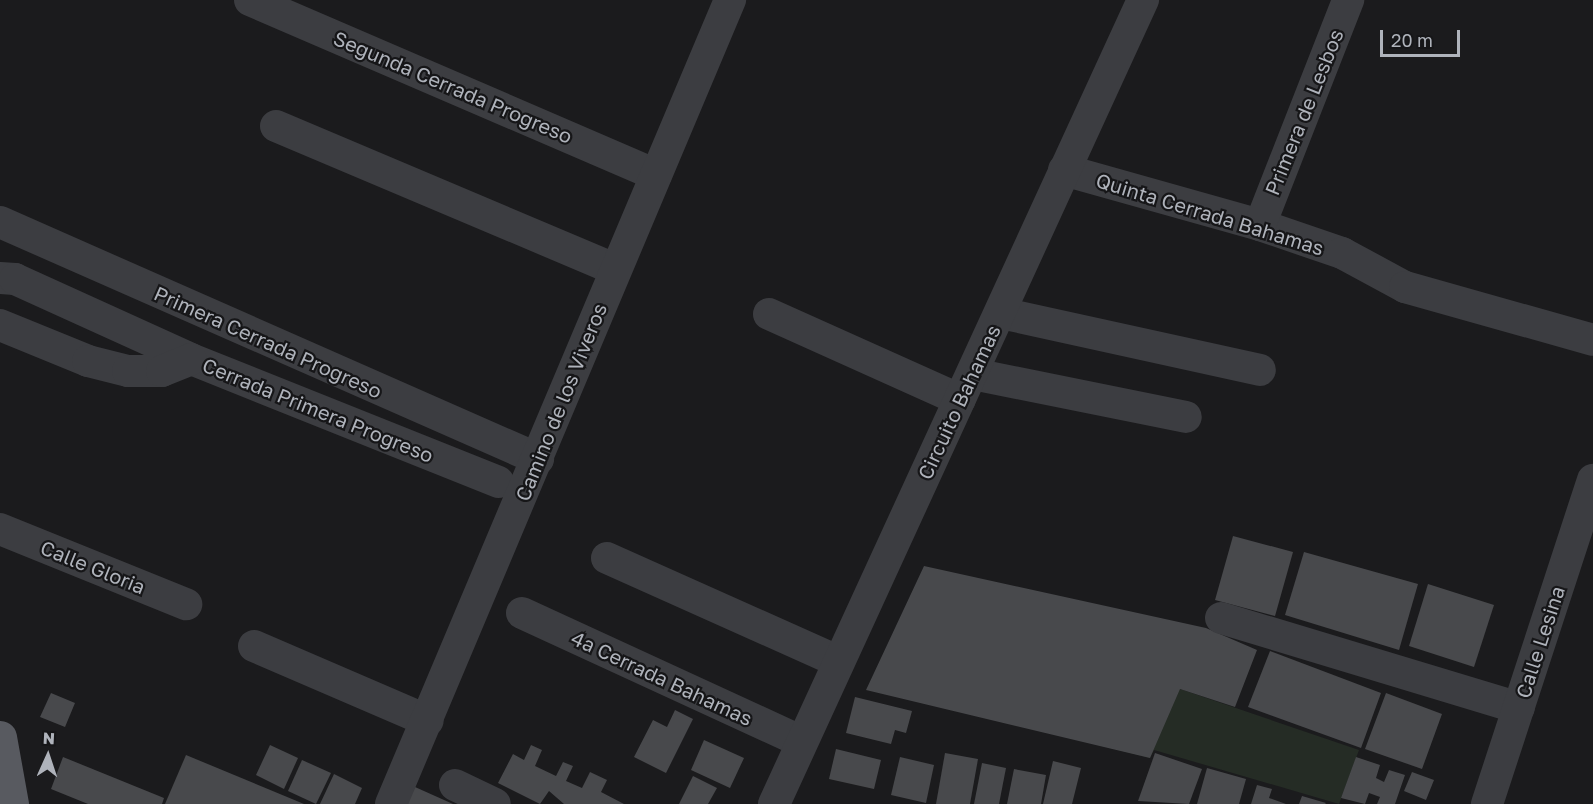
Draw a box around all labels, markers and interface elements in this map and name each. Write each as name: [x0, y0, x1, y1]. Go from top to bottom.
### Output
scale bar: [1383, 18, 1462, 56]
street label: Segunda Cerrada Progreso: [330, 26, 576, 148]
street label: Primera de Lesbos: [1260, 26, 1348, 198]
text: 20 m: [1391, 29, 1433, 51]
street label: Quinta Cerrada Bahamas: [1093, 168, 1327, 260]
street label: Primera Cerrada Progreso: [150, 281, 386, 403]
street label: Camino de los Viveros: [510, 300, 612, 504]
street label: Circuito Bahamas: [913, 321, 1005, 483]
street label: Cerrada Primera Progreso: [199, 353, 437, 467]
street label: Calle Gloria: [37, 535, 149, 599]
street label: Calle Lesina: [1511, 583, 1569, 701]
street label: 4ª Cerrada Bahamas: [568, 626, 756, 730]
north arrow: [18, 726, 78, 786]
text: N: [42, 728, 56, 748]

